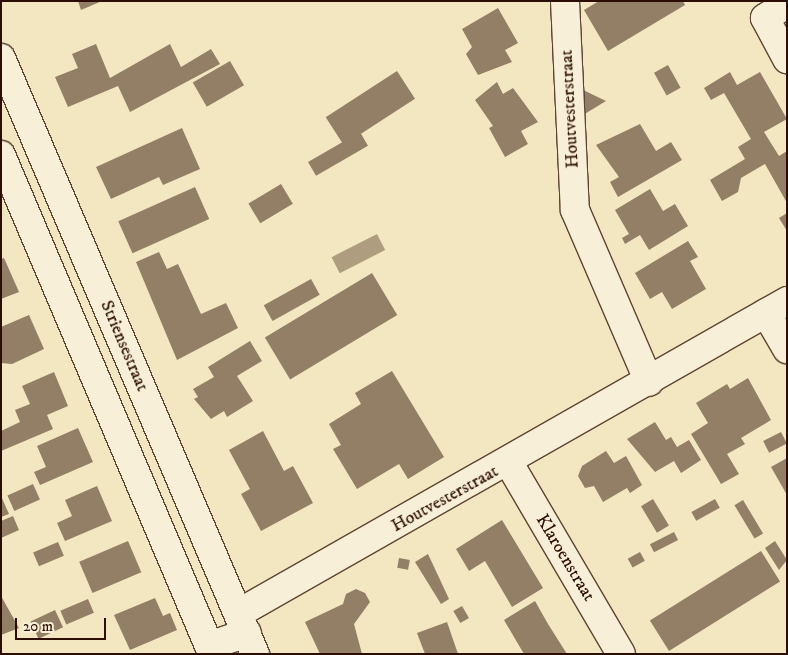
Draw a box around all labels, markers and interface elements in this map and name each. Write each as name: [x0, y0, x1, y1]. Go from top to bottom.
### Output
street label: Houtvesterstraat: [556, 49, 584, 169]
street label: Striensestraat: [95, 297, 153, 395]
street label: Houtvesterstraat: [388, 461, 502, 537]
street label: Klaroenstraat: [531, 511, 599, 605]
scale bar: [18, 608, 109, 640]
text: 20 m: [23, 617, 53, 636]

